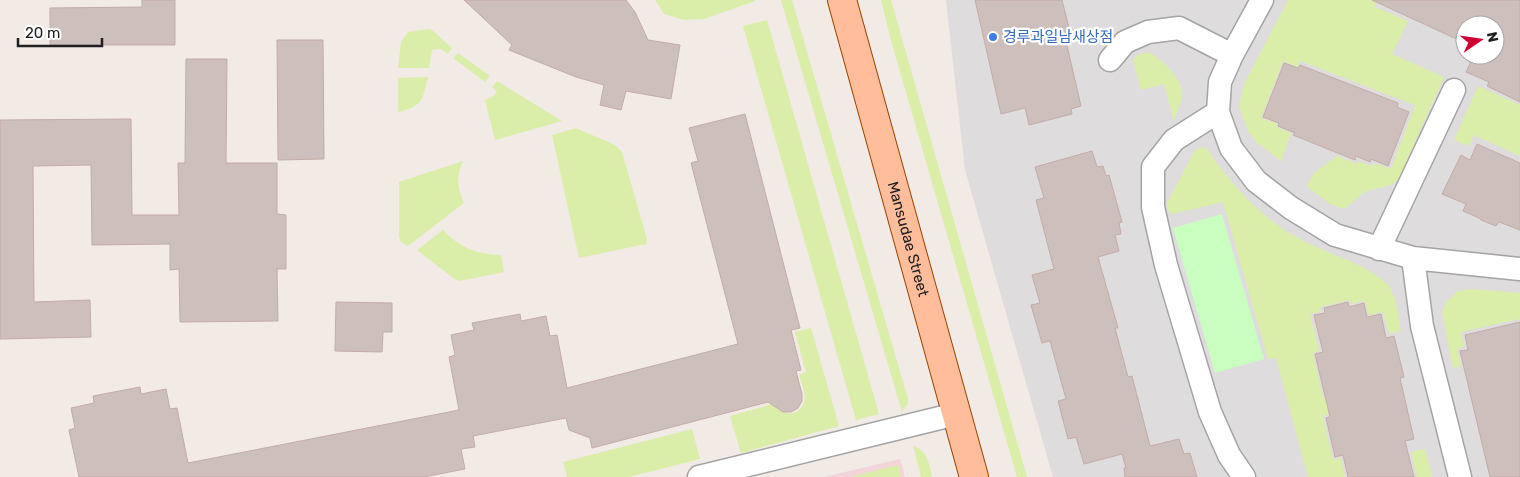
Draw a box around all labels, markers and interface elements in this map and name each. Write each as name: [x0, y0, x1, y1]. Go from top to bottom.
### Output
scale bar: [18, 15, 101, 47]
north arrow: [1455, 15, 1505, 65]
text: 20 m: [25, 24, 60, 42]
place label: 경루과일남새상점: [1003, 28, 1113, 46]
text: N: [1483, 30, 1502, 44]
marker: 경루과일남새상점: [987, 31, 999, 43]
street label: Mansudae Street: [884, 179, 933, 299]

